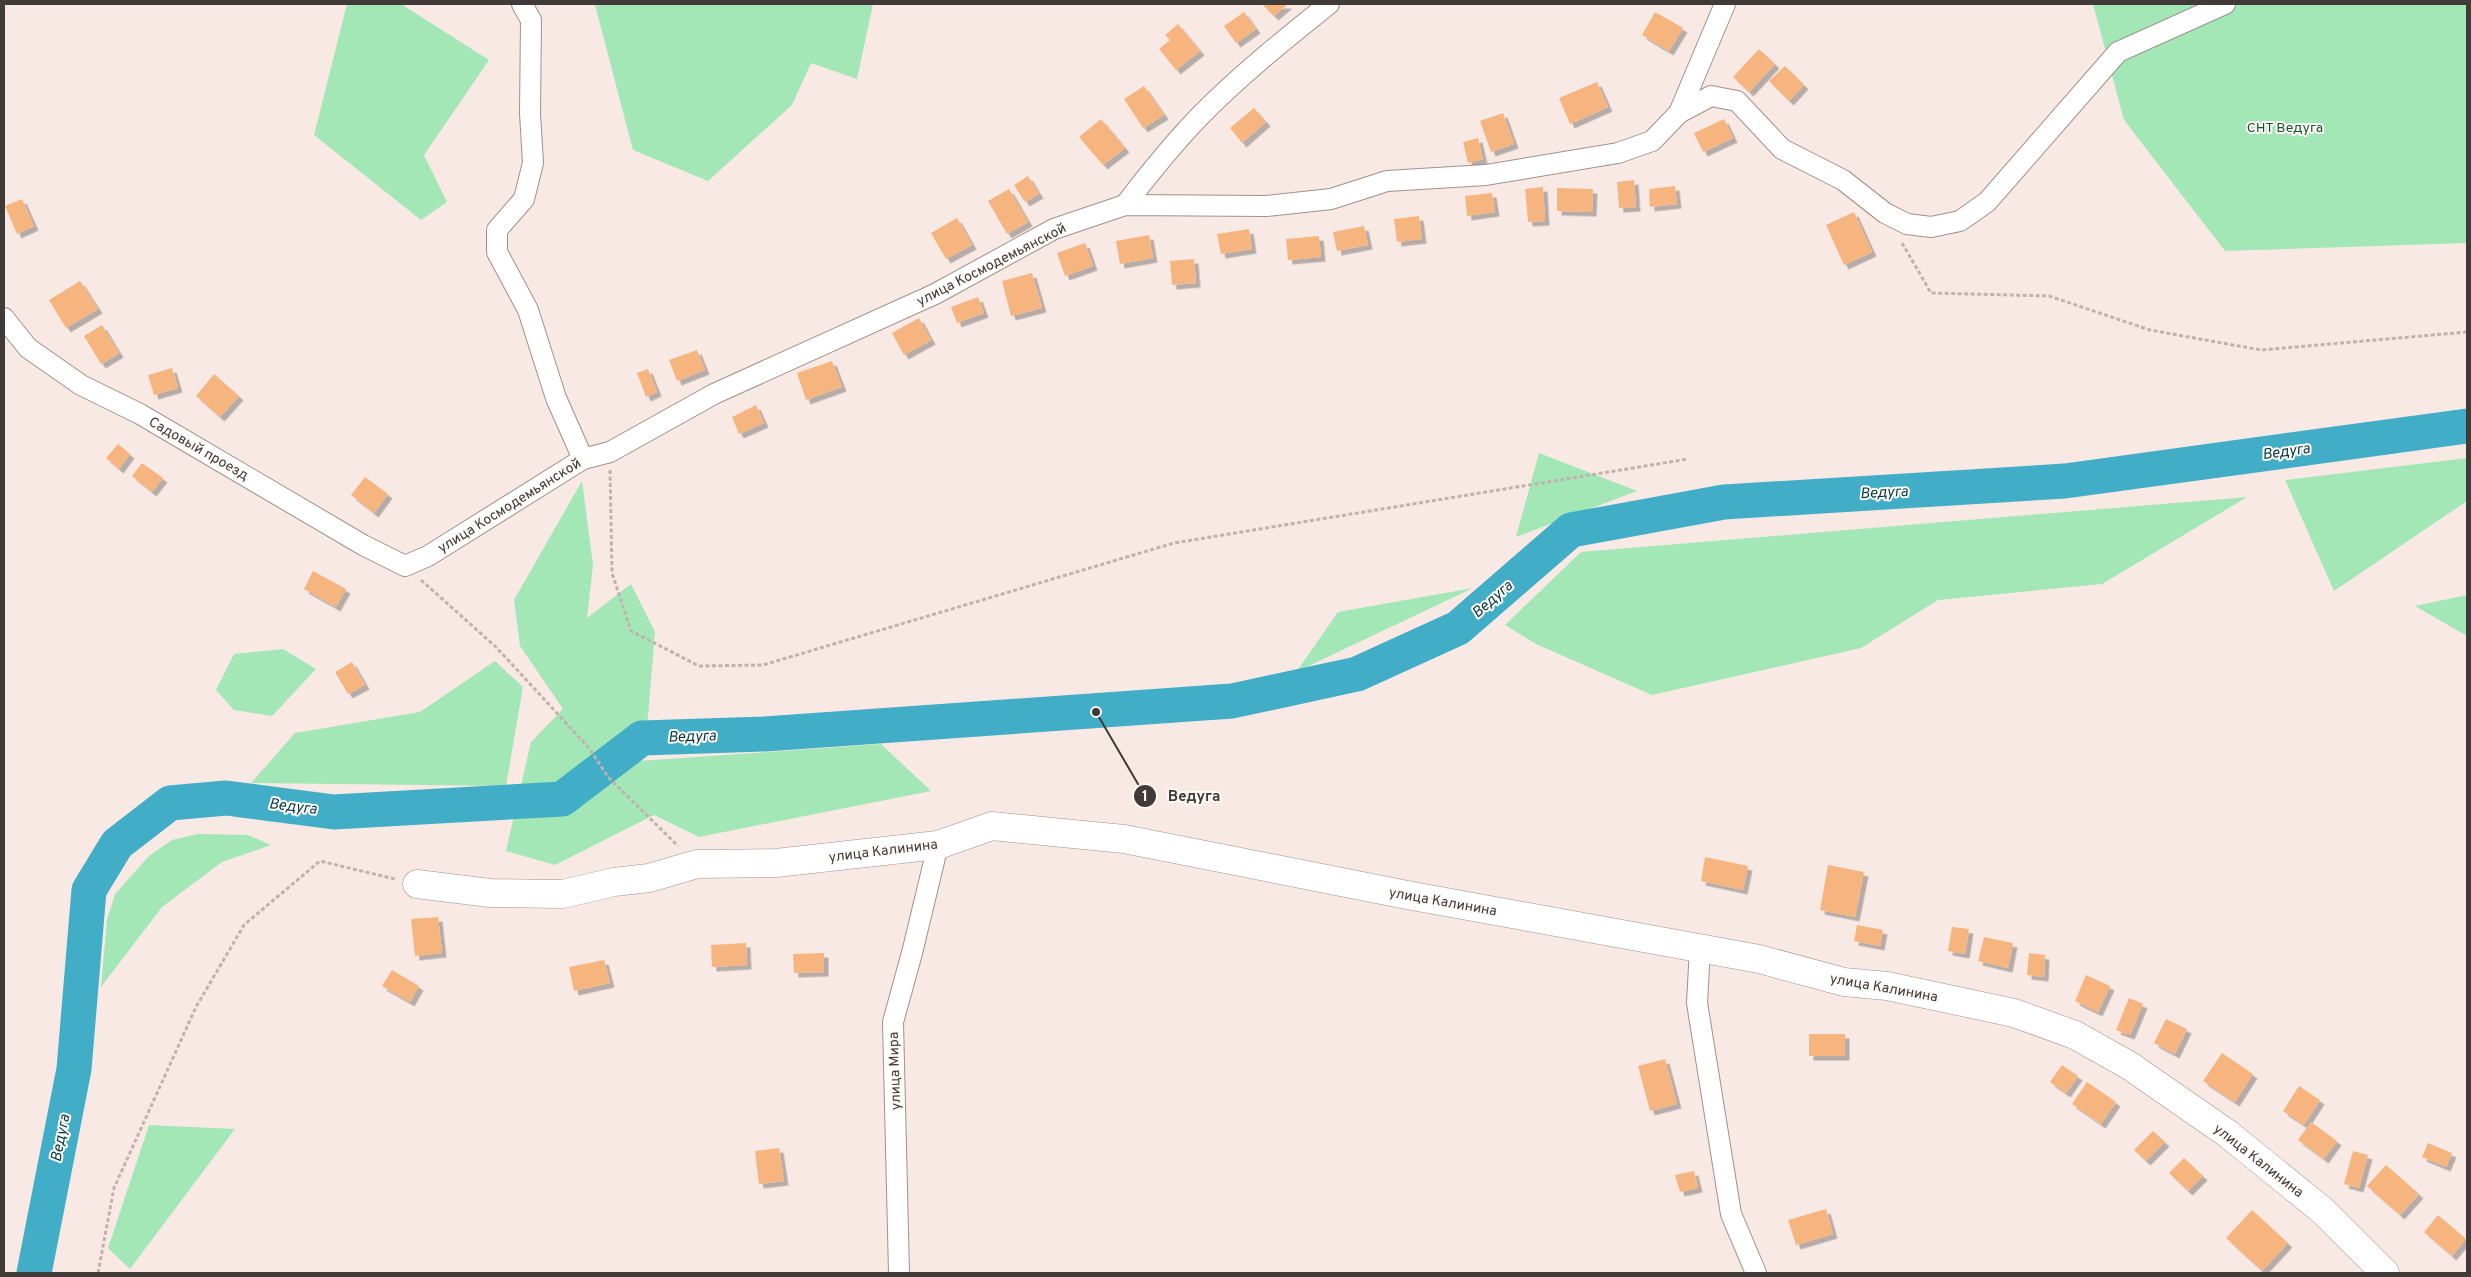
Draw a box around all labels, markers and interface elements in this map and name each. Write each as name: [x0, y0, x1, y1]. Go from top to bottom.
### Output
park label: СНТ Ведуга: [2247, 120, 2323, 137]
street label: улица Космодемьянской: [914, 220, 1069, 311]
street label: Садовый проезд: [145, 414, 251, 485]
water label: Ведуга: [2261, 440, 2312, 465]
street label: улица Космодемьянской: [435, 455, 585, 557]
water label: Ведуга: [1860, 483, 1909, 504]
water label: Ведуга: [1469, 577, 1518, 623]
water label: Ведуга: [668, 727, 717, 748]
callout: Ведуга: [1133, 781, 1230, 811]
text: 1: [1142, 788, 1148, 807]
text: Ведуга: [1168, 788, 1220, 807]
water label: Ведуга: [268, 795, 318, 820]
street label: улица Калинина: [828, 836, 939, 867]
street label: улица Калинина: [1387, 885, 1498, 920]
street label: улица Калинина: [1828, 971, 1939, 1006]
street label: улица Мира: [886, 1031, 905, 1110]
water label: Ведуга: [48, 1113, 75, 1164]
street label: улица Калинина: [2210, 1121, 2306, 1202]

